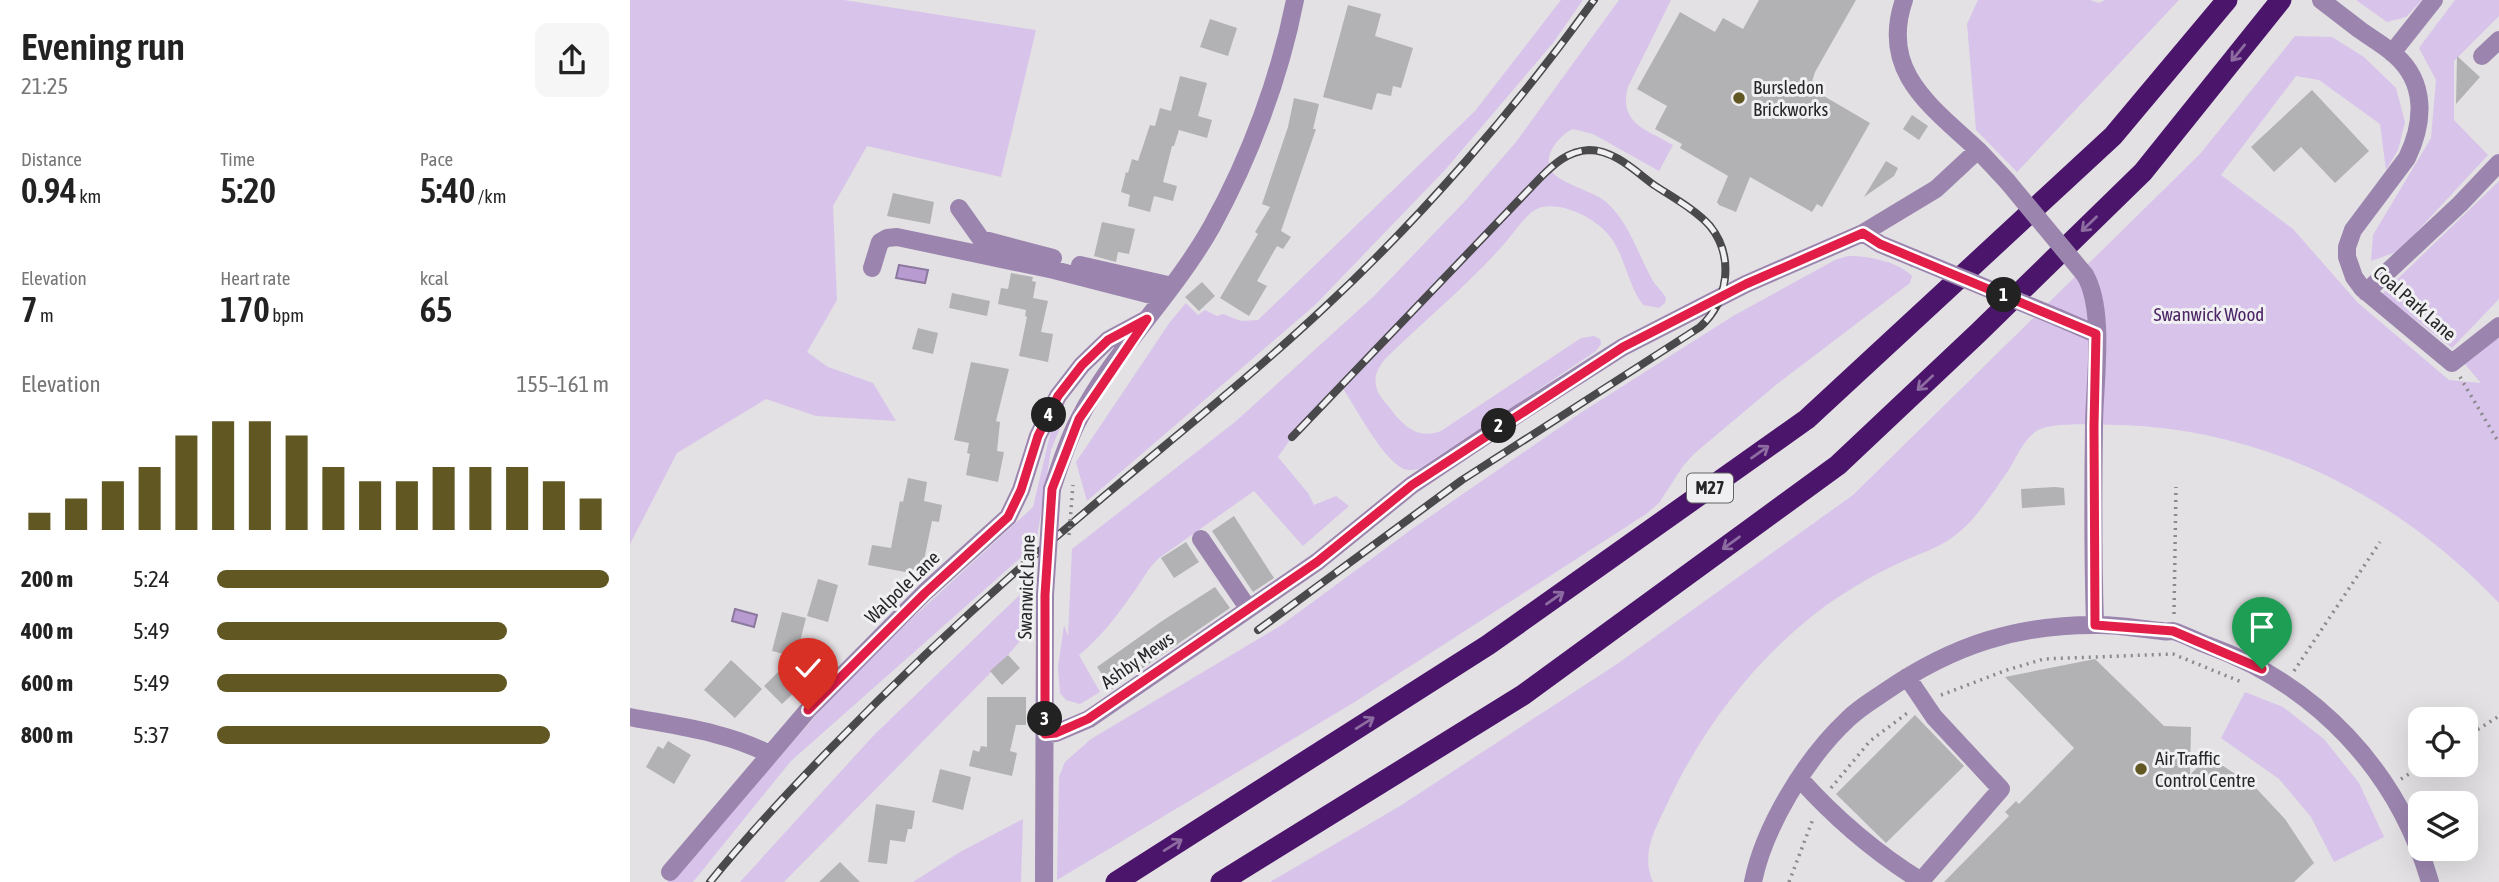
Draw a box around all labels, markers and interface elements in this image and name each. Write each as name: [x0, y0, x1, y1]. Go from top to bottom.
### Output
button: share: [535, 23, 609, 97]
text: Evening run: [21, 25, 185, 68]
one-way arrow: [2230, 44, 2246, 62]
text: 21:25: [21, 73, 68, 99]
place label: Bursledon Brickworks: [1753, 76, 1828, 120]
marker: Bursledon Brickworks: [1731, 90, 1747, 106]
text: Distance: [21, 148, 82, 170]
text: Time: [220, 148, 255, 170]
text: Pace: [420, 148, 453, 170]
text: 0.94: [21, 170, 77, 210]
text: 5:20: [220, 170, 276, 210]
text: 5:40: [420, 170, 475, 210]
text: km: [77, 185, 101, 207]
text: /km: [475, 185, 506, 207]
one-way arrow: [2081, 216, 2098, 233]
street label: Coal Park Lane: [2369, 261, 2461, 345]
text: Elevation: [21, 267, 87, 289]
text: Heart rate: [220, 267, 290, 289]
text: kcal: [420, 267, 449, 289]
pin: 1: [1986, 278, 2022, 312]
text: 1: [1999, 283, 2008, 305]
text: 7: [21, 289, 37, 329]
text: 170: [220, 289, 270, 329]
text: 65: [420, 289, 453, 329]
park label: Swanwick Wood: [2154, 303, 2264, 325]
text: m: [37, 304, 54, 326]
text: bpm: [270, 304, 304, 326]
text: Elevation: [21, 371, 101, 397]
text: 155–161 m: [516, 371, 609, 397]
one-way arrow: [1917, 374, 1934, 391]
pin: 4: [1032, 398, 1066, 432]
text: 4: [1044, 403, 1053, 425]
pin: 2: [1482, 408, 1516, 444]
text: 2: [1494, 414, 1503, 436]
one-way arrow: [1750, 445, 1769, 459]
road number: M27: [1687, 474, 1733, 502]
street label: Swanwick Lane: [1013, 534, 1039, 640]
one-way arrow: [1722, 535, 1741, 550]
street label: Walpole Lane: [860, 546, 944, 628]
text: 200 m: [21, 566, 73, 592]
text: 5:24: [133, 566, 170, 592]
one-way arrow: [1545, 591, 1564, 605]
pin: [2232, 597, 2292, 669]
icon: arrive: [2243, 608, 2281, 646]
text: 400 m: [21, 618, 73, 644]
text: 5:49: [133, 618, 170, 644]
street label: Ashby Mews: [1096, 627, 1178, 693]
pin: [778, 638, 838, 710]
icon: check: [789, 649, 827, 687]
text: 600 m: [21, 670, 73, 696]
text: 5:49: [133, 670, 170, 696]
pin: 3: [1028, 702, 1062, 736]
text: 3: [1040, 707, 1049, 729]
map controls: [2408, 707, 2478, 861]
button: locate: [2408, 707, 2478, 777]
one-way arrow: [1355, 716, 1374, 731]
text: 800 m: [21, 722, 73, 748]
text: 5:37: [133, 722, 170, 748]
place label: Air Traffic Control Centre: [2155, 747, 2255, 791]
marker: Air Traffic Control Centre: [2133, 761, 2149, 777]
button: layers: [2408, 791, 2478, 861]
one-way arrow: [1163, 838, 1182, 853]

